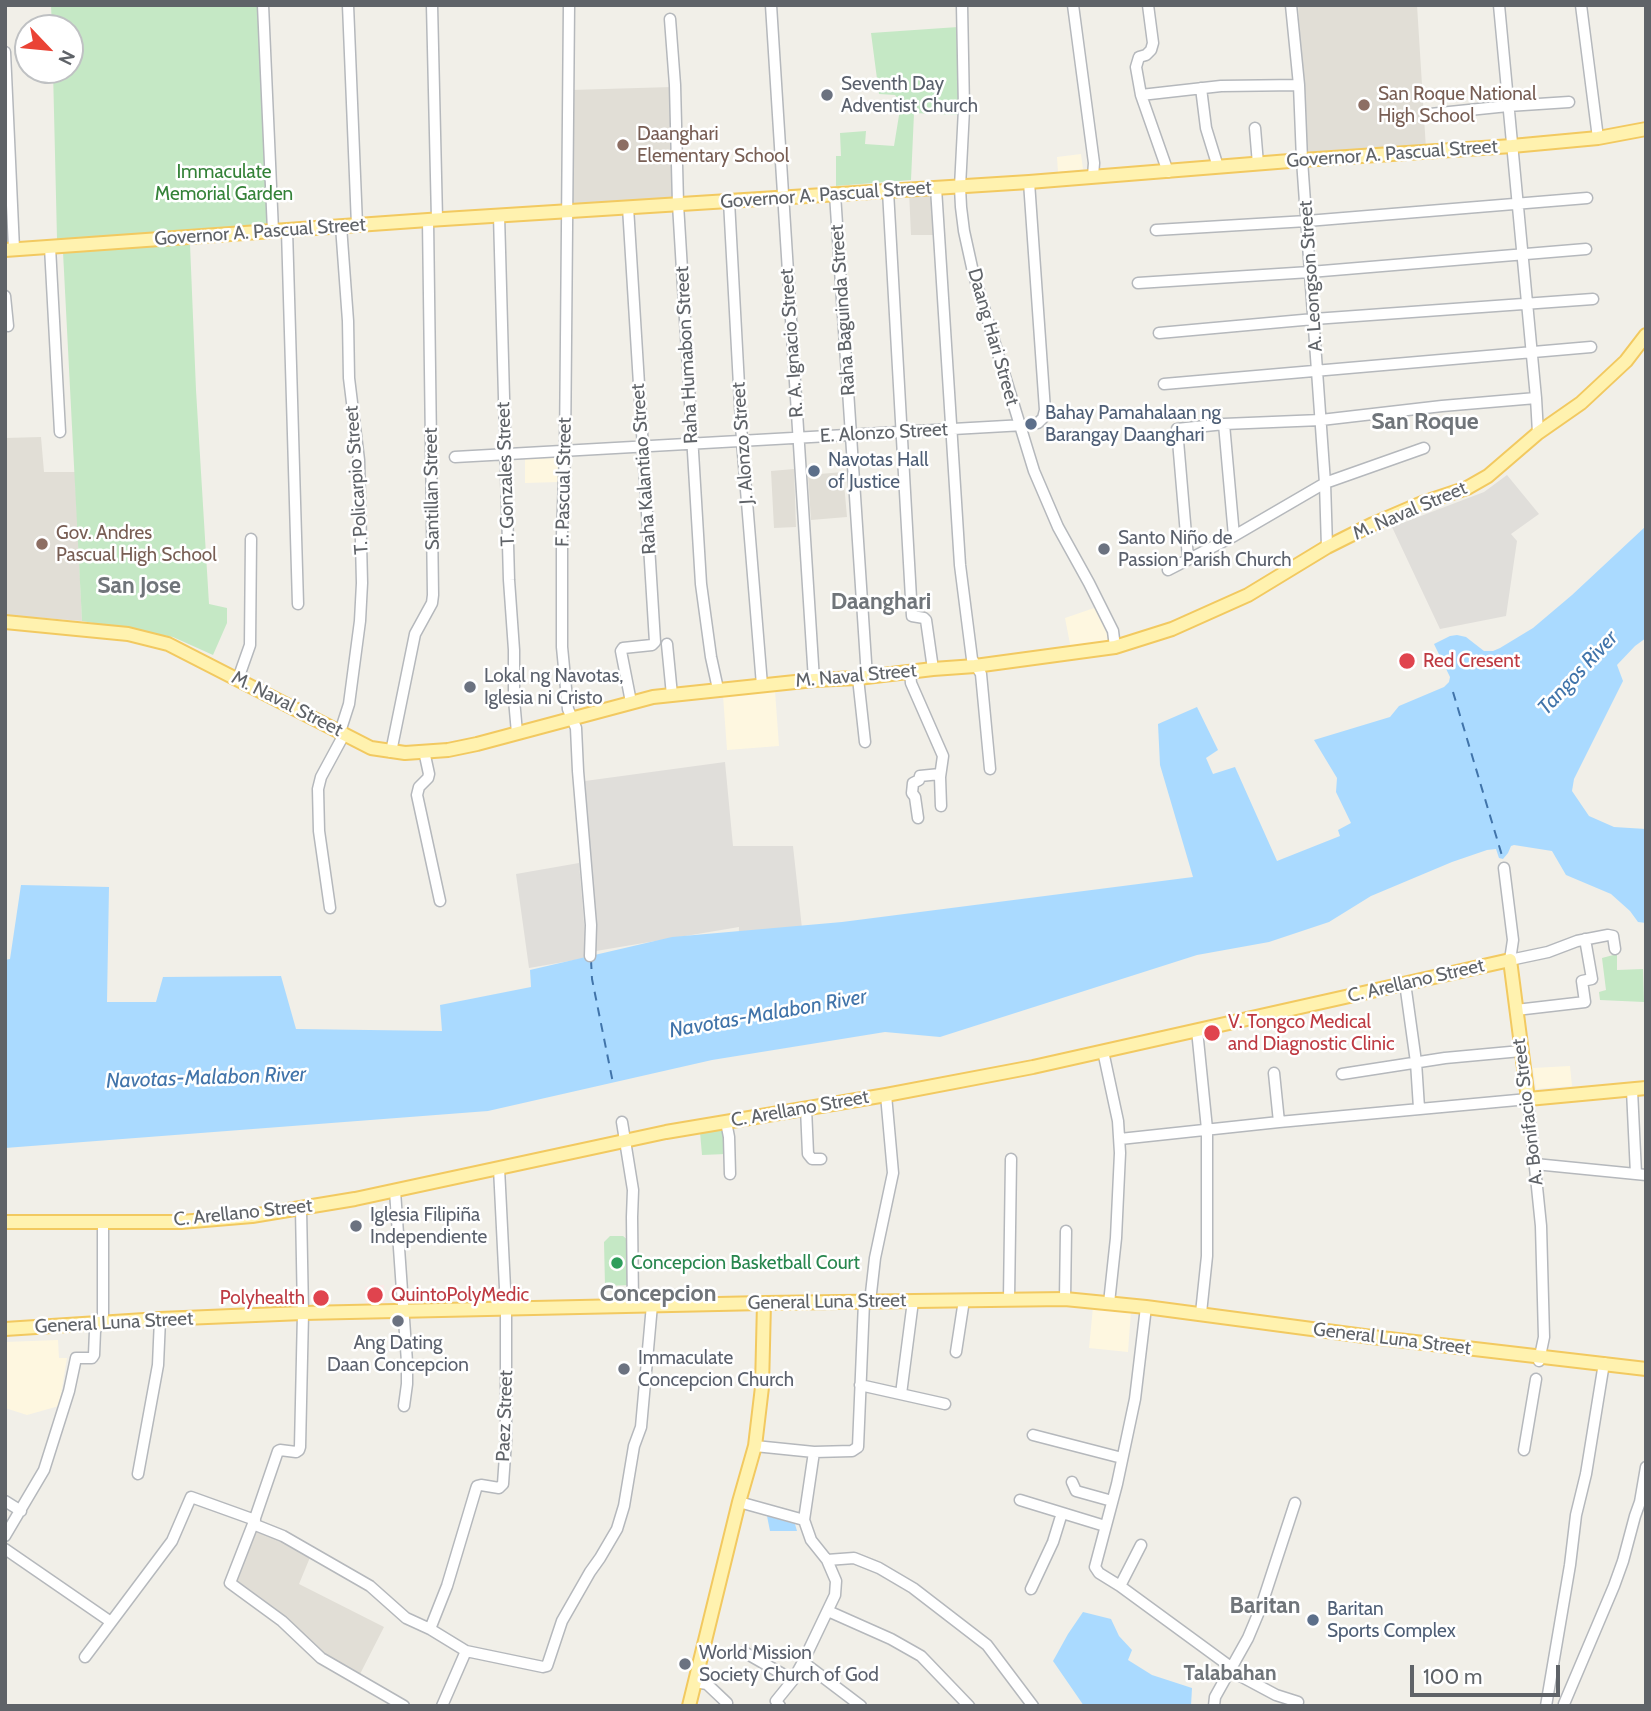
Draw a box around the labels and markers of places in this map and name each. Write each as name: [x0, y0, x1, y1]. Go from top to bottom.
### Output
place label: Seventh Day Adventist Church: [841, 73, 978, 117]
place label: San Roque National High School: [1378, 83, 1536, 127]
marker: Seventh Day Adventist Church: [819, 87, 835, 103]
marker: San Roque National High School: [1356, 97, 1372, 113]
place label: Daanghari Elementary School: [637, 123, 789, 167]
marker: Daanghari Elementary School: [615, 137, 631, 153]
place label: Bahay Pamahalaan ng Barangay Daanghari: [1045, 402, 1221, 446]
marker: Bahay Pamahalaan ng Barangay Daanghari: [1023, 416, 1039, 432]
place label: Navotas Hall of Justice: [828, 449, 928, 493]
marker: Navotas Hall of Justice: [806, 463, 822, 479]
place label: Gov. Andres Pascual High School: [56, 522, 217, 566]
place label: Santo Niño de Passion Parish Church: [1118, 527, 1292, 571]
marker: Gov. Andres Pascual High School: [34, 536, 50, 552]
marker: Santo Niño de Passion Parish Church: [1096, 541, 1112, 557]
place label: Red Cresent: [1423, 650, 1520, 672]
marker: Red Cresent: [1397, 651, 1417, 671]
place label: Lokal ng Navotas, Iglesia ni Cristo: [484, 665, 623, 709]
marker: Lokal ng Navotas, Iglesia ni Cristo: [462, 679, 478, 695]
place label: V. Tongco Medical and Diagnostic Clinic: [1228, 1011, 1395, 1055]
marker: V. Tongco Medical and Diagnostic Clinic: [1202, 1023, 1222, 1043]
place label: Iglesia Filipiña Independiente: [370, 1204, 487, 1248]
marker: Iglesia Filipiña Independiente: [348, 1218, 364, 1234]
place label: Concepcion Basketball Court: [631, 1252, 860, 1274]
marker: Concepcion Basketball Court: [609, 1255, 625, 1271]
place label: QuintoPolyMedic: [391, 1284, 529, 1306]
marker: QuintoPolyMedic: [365, 1285, 385, 1305]
place label: Polyhealth: [220, 1287, 305, 1309]
marker: Polyhealth: [311, 1288, 331, 1308]
marker: Ang Dating Daan Concepcion: [390, 1313, 406, 1329]
place label: Ang Dating Daan Concepcion: [327, 1332, 469, 1376]
place label: Immaculate Concepcion Church: [638, 1347, 794, 1391]
marker: Immaculate Concepcion Church: [616, 1361, 632, 1377]
place label: Baritan Sports Complex: [1327, 1598, 1456, 1642]
marker: Baritan Sports Complex: [1305, 1612, 1321, 1628]
place label: World Mission Society Church of God: [699, 1642, 879, 1686]
marker: World Mission Society Church of God: [677, 1656, 693, 1672]

